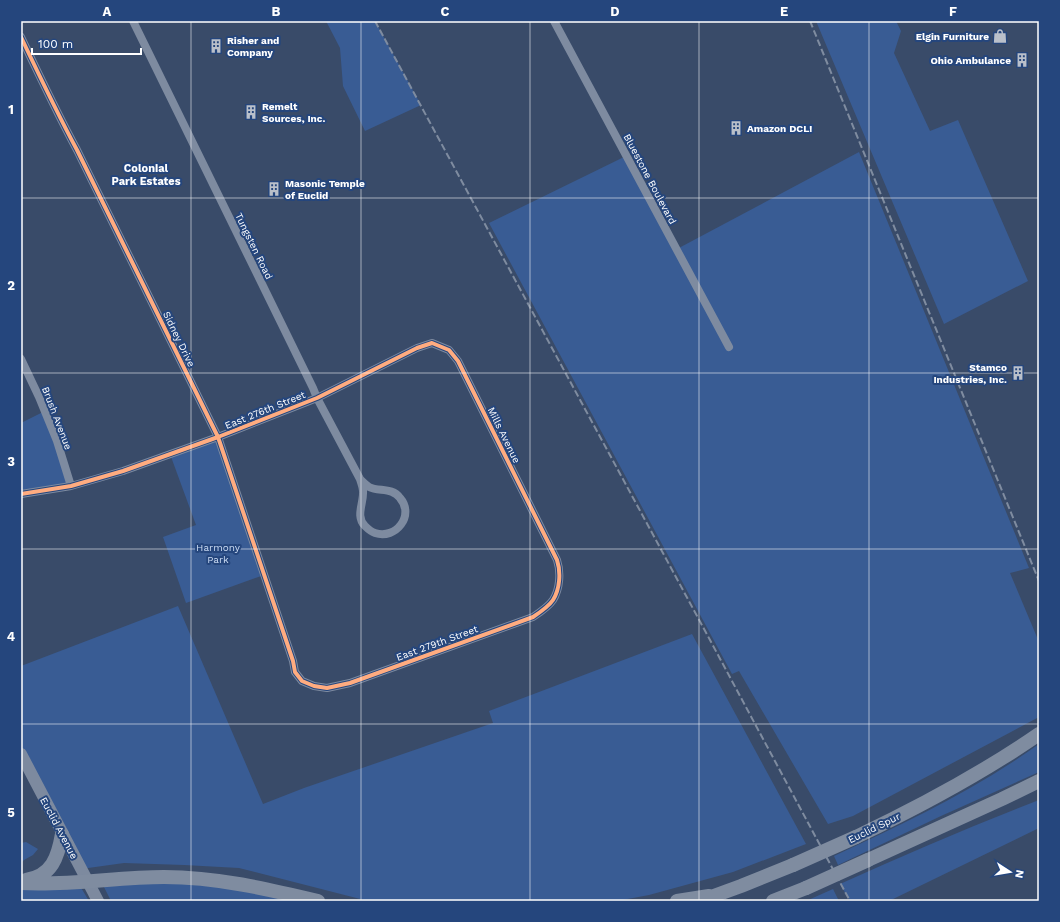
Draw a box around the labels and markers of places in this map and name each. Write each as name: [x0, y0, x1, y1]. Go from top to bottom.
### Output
shop icon: Elgin Furniture: [992, 28, 1008, 44]
place label: Elgin Furniture: [916, 31, 989, 42]
place label: Risher and Company: [227, 35, 279, 58]
building icon: Risher and Company: [208, 38, 224, 54]
building icon: Ohio Ambulance: [1014, 52, 1030, 68]
place label: Ohio Ambulance: [930, 55, 1011, 66]
place label: Remelt Sources, Inc.: [262, 101, 325, 124]
building icon: Remelt Sources, Inc.: [243, 104, 259, 120]
building icon: Amazon DCL!: [728, 120, 744, 136]
place label: Amazon DCL!: [747, 123, 812, 134]
place label: Masonic Temple of Euclid: [285, 178, 365, 201]
building icon: Masonic Temple of Euclid: [266, 181, 282, 197]
place label: Stamco Industries, Inc.: [933, 362, 1007, 385]
building icon: Stamco Industries, Inc.: [1010, 365, 1026, 381]

